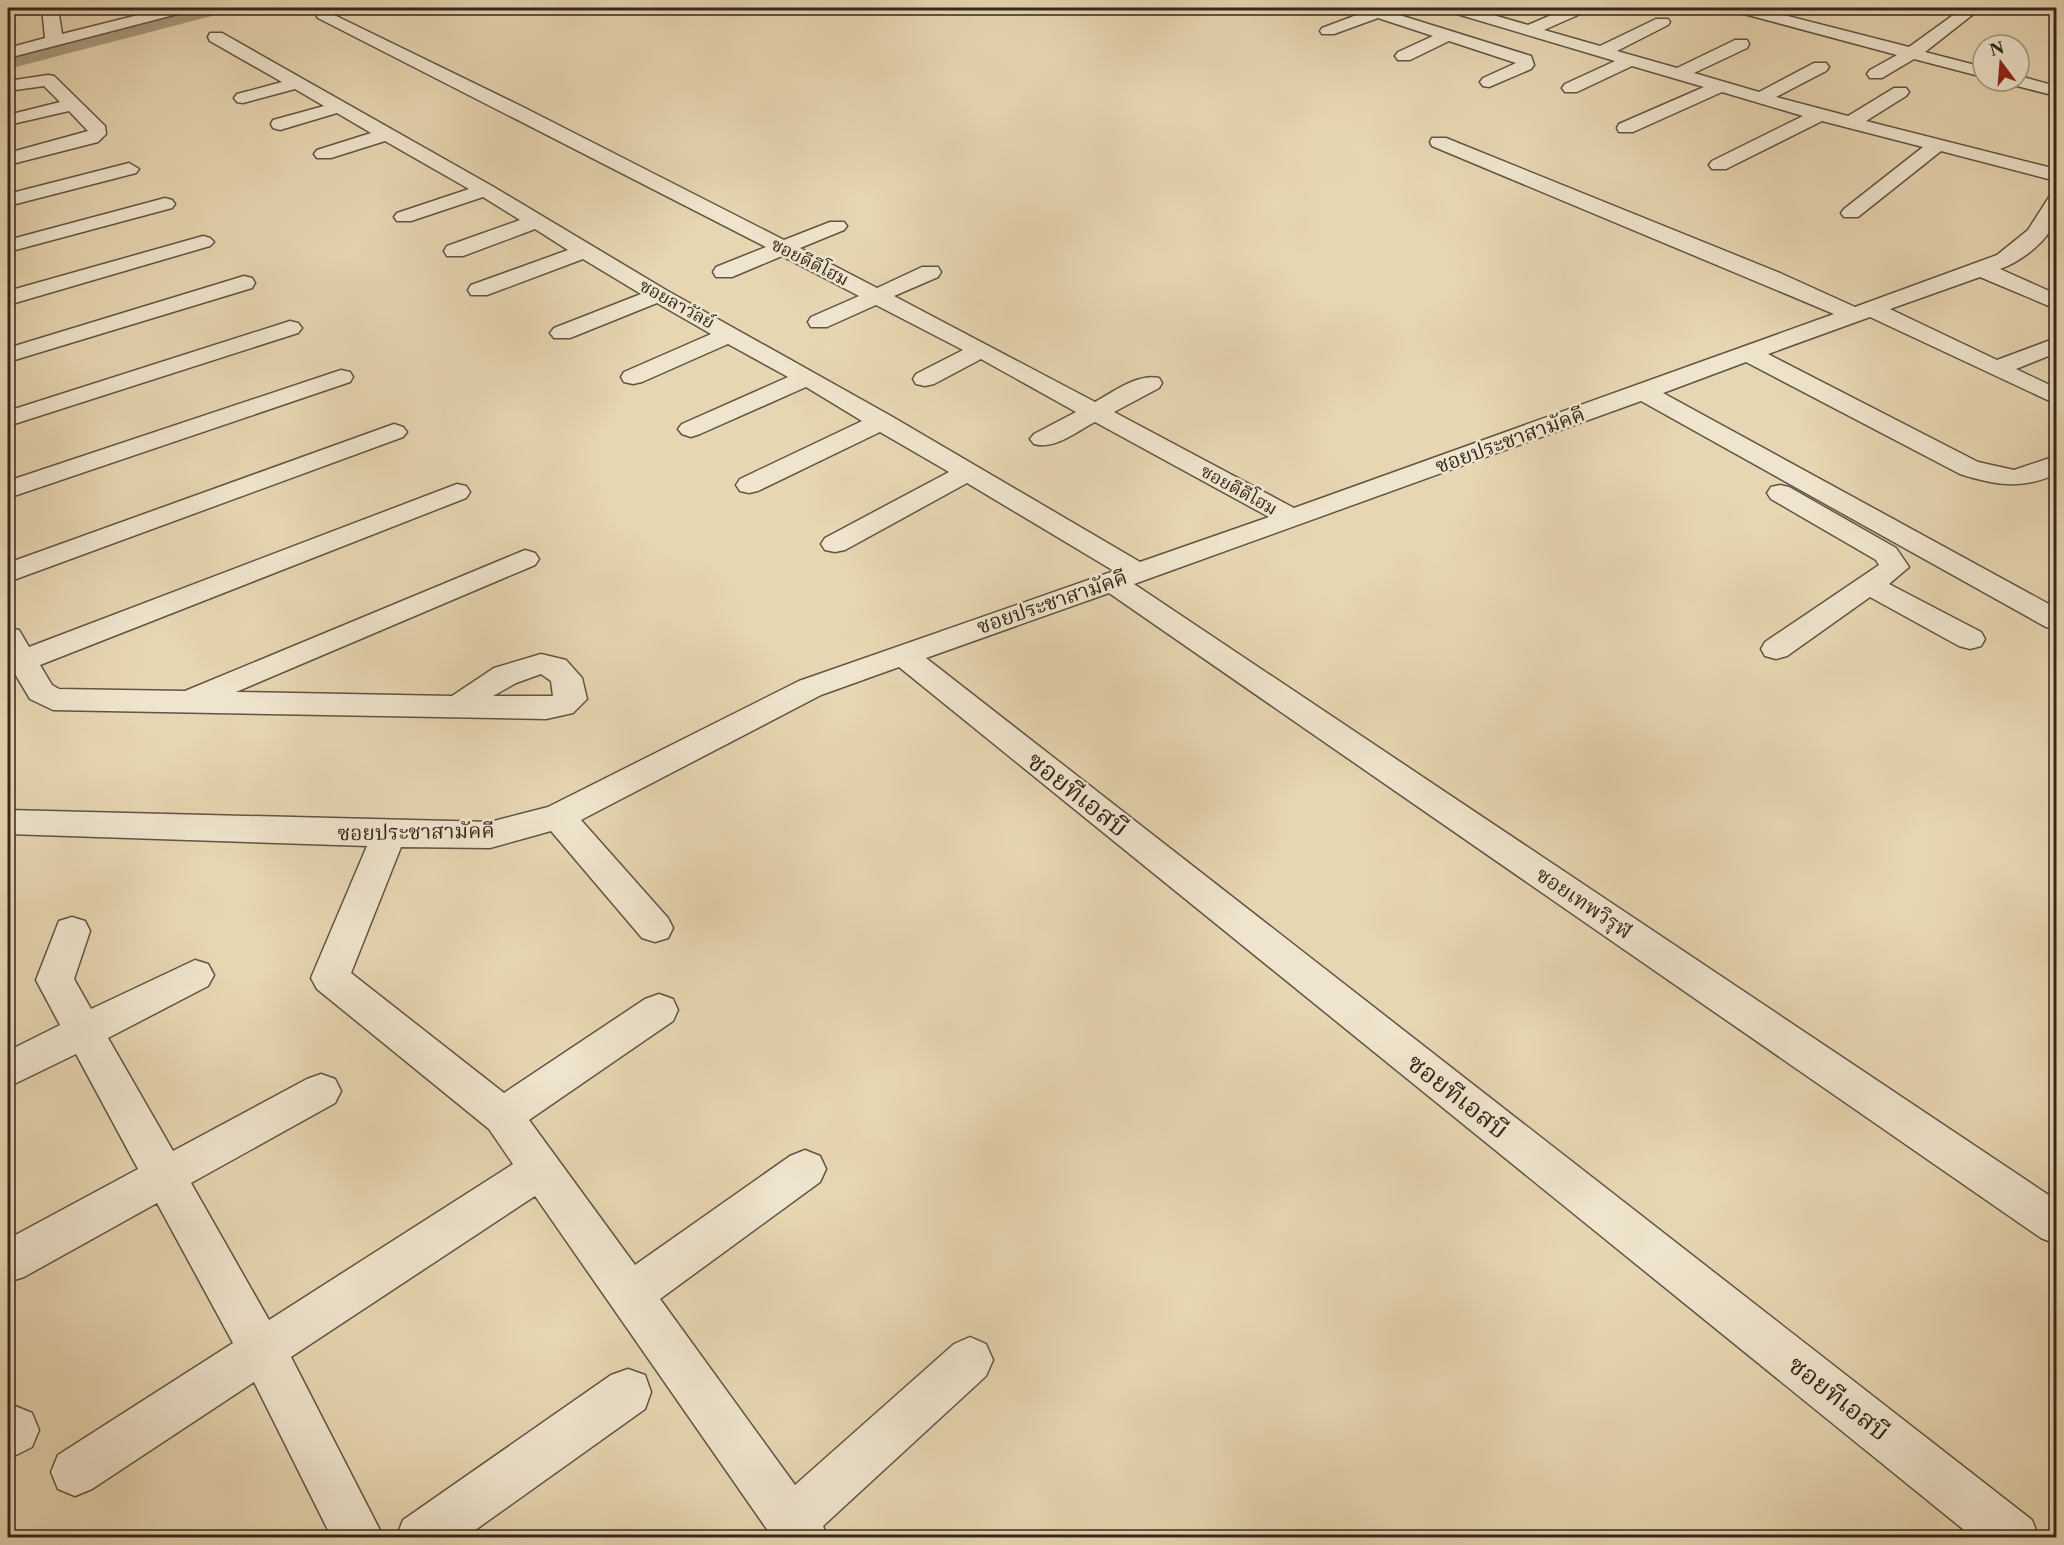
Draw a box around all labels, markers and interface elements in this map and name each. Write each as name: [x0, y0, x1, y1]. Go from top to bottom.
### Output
north arrow: [1971, 33, 2031, 93]
text: N: [1987, 37, 2006, 60]
street label: ซอยดีดีโฮม: [767, 231, 853, 291]
street label: ซอยลาวัลย์: [636, 274, 719, 334]
street label: ซอยประชาสามัคคี: [1432, 401, 1588, 478]
street label: ซอยดีดีโฮม: [1197, 458, 1282, 520]
street label: ซอยประชาสามัคคี: [973, 564, 1130, 639]
street label: ซอยทีเอสบี: [1021, 745, 1135, 843]
street label: ซอยประชาสามัคคี: [337, 818, 495, 845]
street label: ซอยเทพวิรุฬ: [1531, 861, 1637, 945]
street label: ซอยทีเอสบี: [1401, 1047, 1515, 1145]
street label: ซอยทีเอสบี: [1782, 1349, 1896, 1447]

